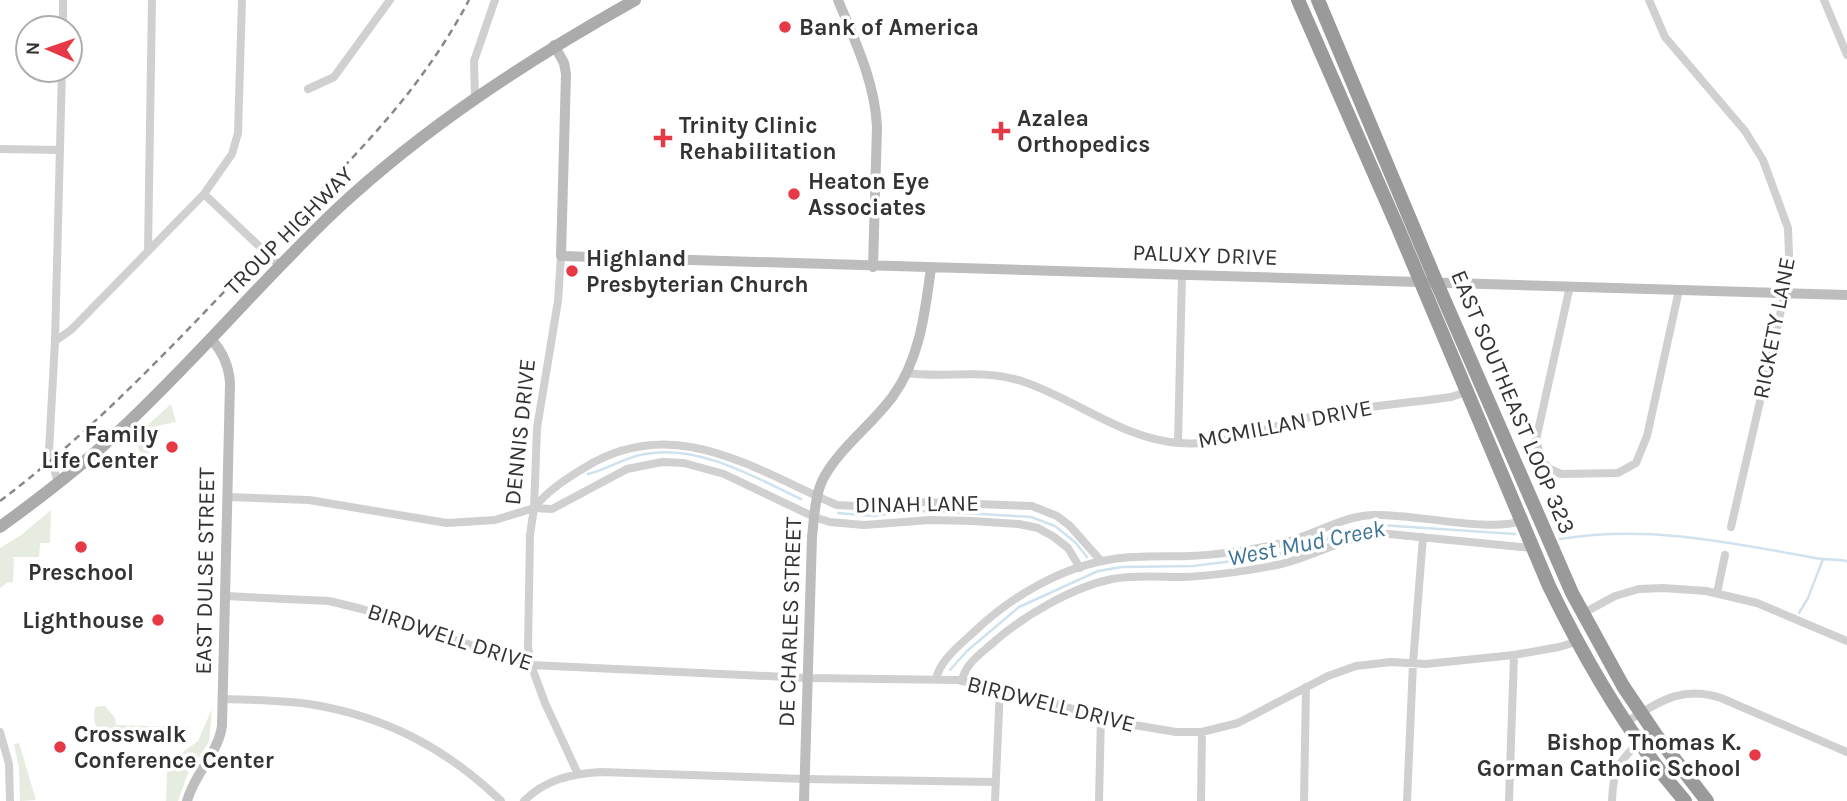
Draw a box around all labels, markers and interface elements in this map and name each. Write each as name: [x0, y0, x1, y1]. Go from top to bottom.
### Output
north arrow: [14, 14, 84, 84]
place label: Bank of America: [799, 14, 979, 41]
marker: Bank of America: [777, 19, 793, 35]
text: N: [22, 41, 44, 56]
place label: Azalea Orthopedics: [1017, 105, 1150, 158]
place label: Trinity Clinic Rehabilitation: [679, 112, 836, 165]
marker: Azalea Orthopedics: [991, 121, 1011, 141]
marker: Trinity Clinic Rehabilitation: [653, 128, 673, 148]
street label: TROUP HIGHWAY: [219, 161, 359, 301]
place label: Heaton Eye Associates: [808, 168, 929, 221]
marker: Heaton Eye Associates: [786, 186, 802, 202]
street label: PALUXY DRIVE: [1132, 239, 1278, 271]
place label: Highland Presbyterian Church: [586, 245, 809, 298]
street label: RICKETY LANE: [1747, 255, 1801, 401]
marker: Highland Presbyterian Church: [564, 263, 580, 279]
street label: EAST SOUTHEAST LOOP 323: [1445, 266, 1581, 538]
street label: DENNIS DRIVE: [499, 358, 541, 506]
street label: MCMILLAN DRIVE: [1196, 394, 1374, 454]
place label: Family Life Center: [41, 421, 158, 474]
marker: Family Life Center: [164, 439, 180, 455]
street label: EAST DULSE STREET: [190, 467, 220, 675]
street label: DINAH LANE: [855, 489, 979, 519]
water label: West Mud Creek: [1225, 514, 1388, 572]
street label: DE CHARLES STREET: [773, 516, 807, 728]
marker: Preschool: [73, 539, 89, 555]
place label: Preschool: [28, 559, 134, 586]
street label: BIRDWELL DRIVE: [364, 598, 536, 676]
place label: Lighthouse: [22, 607, 144, 634]
marker: Lighthouse: [150, 612, 166, 628]
street label: BIRDWELL DRIVE: [964, 670, 1138, 738]
place label: Crosswalk Conference Center: [74, 721, 274, 774]
place label: Bishop Thomas K. Gorman Catholic School: [1477, 729, 1741, 782]
marker: Crosswalk Conference Center: [52, 739, 68, 755]
marker: Bishop Thomas K. Gorman Catholic School: [1747, 747, 1763, 763]

